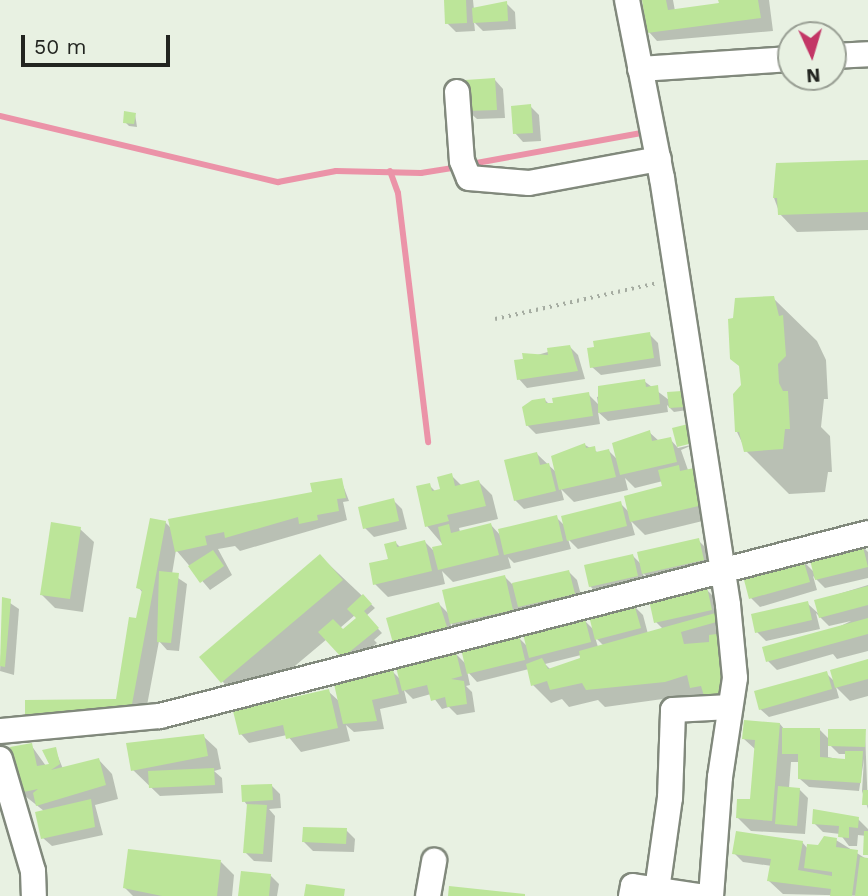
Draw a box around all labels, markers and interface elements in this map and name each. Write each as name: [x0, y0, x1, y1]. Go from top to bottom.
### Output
scale bar: [24, 21, 173, 65]
north arrow: [777, 21, 847, 91]
text: 50 m: [34, 34, 86, 59]
text: N: [806, 63, 821, 87]

